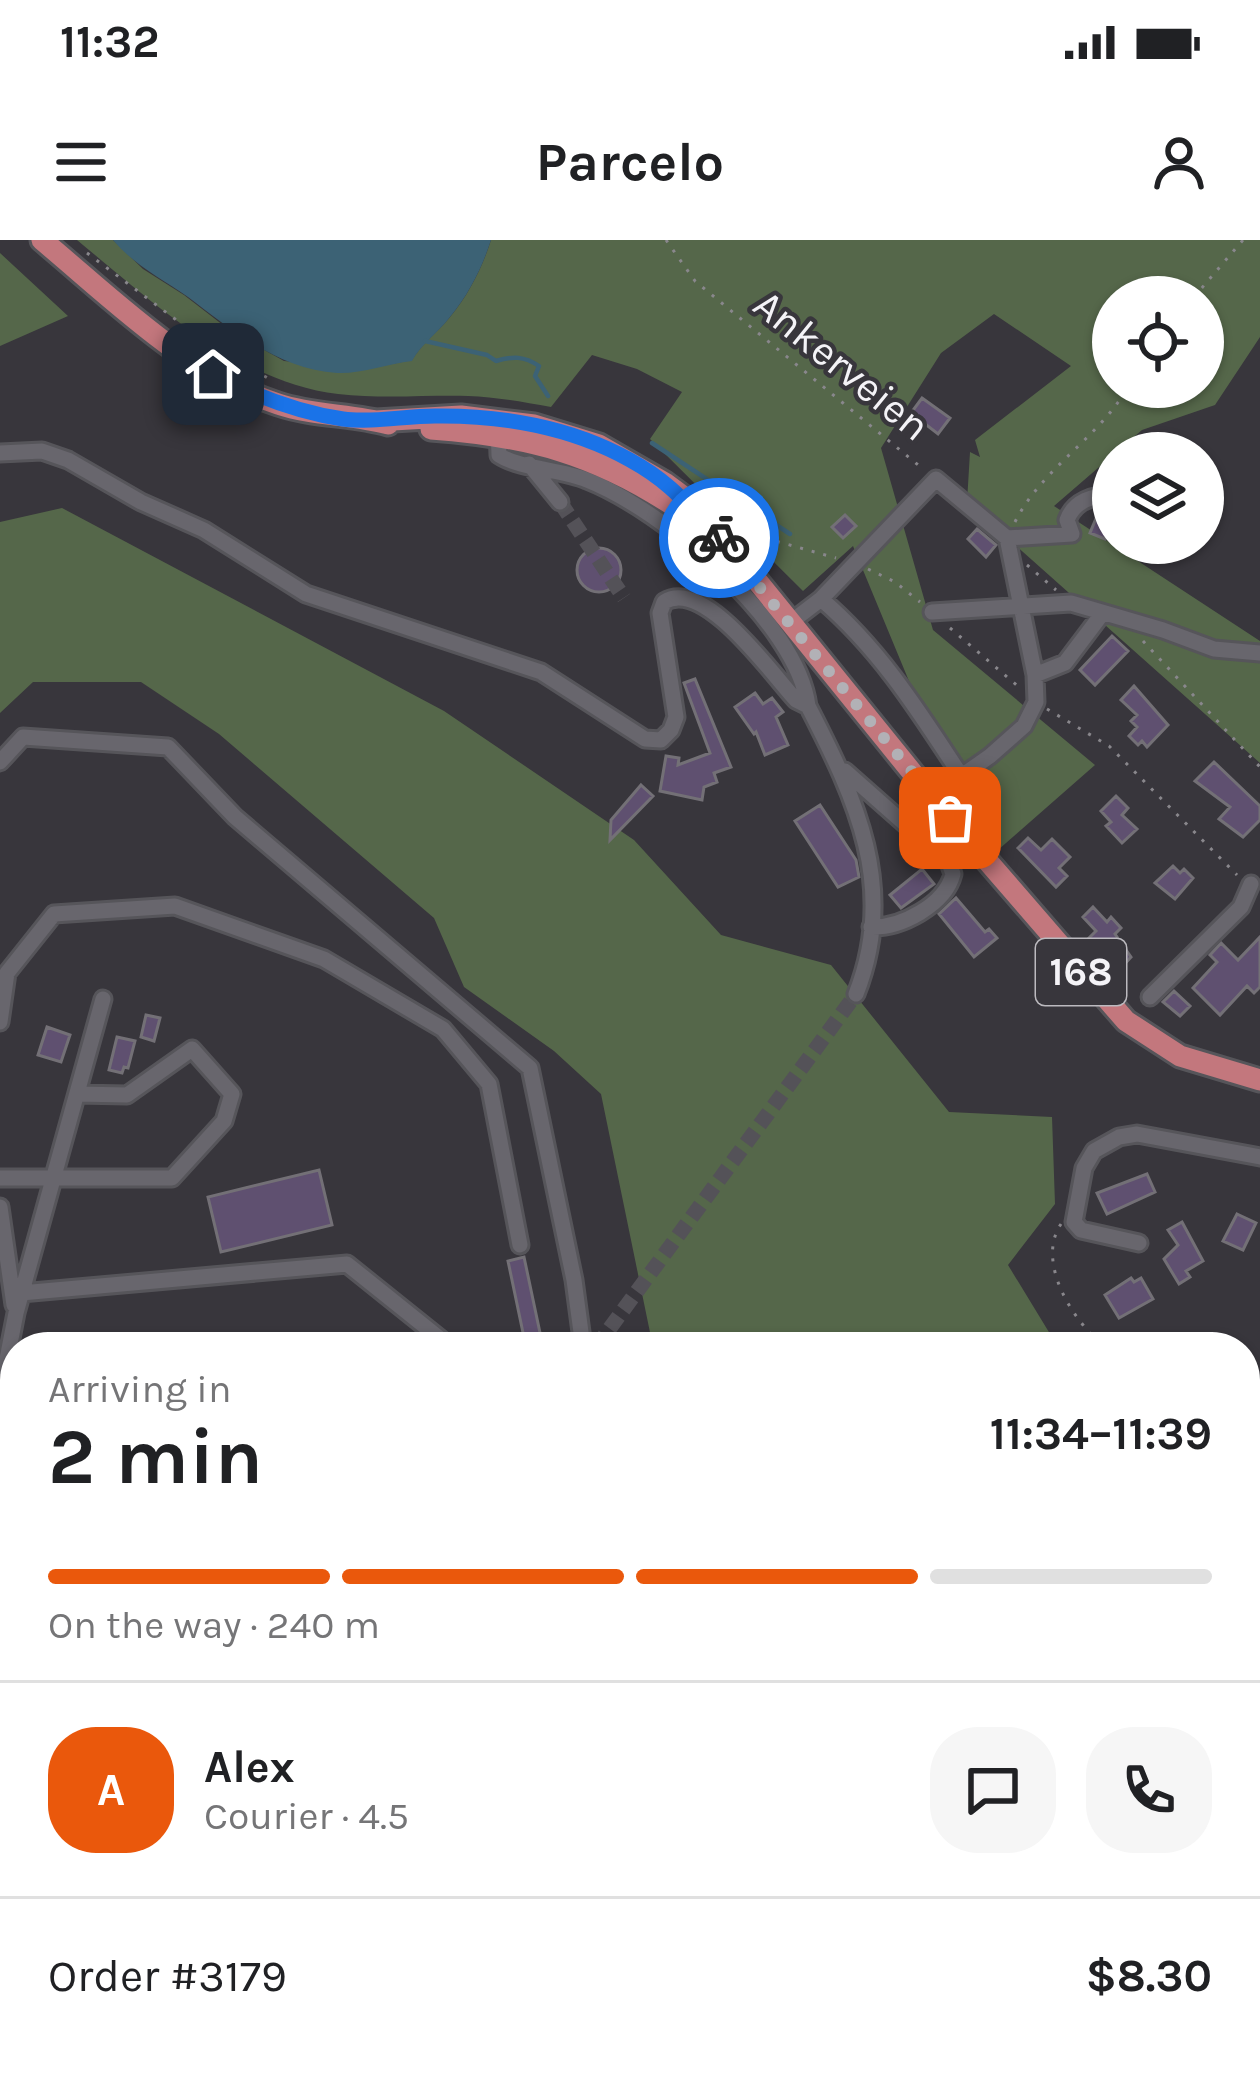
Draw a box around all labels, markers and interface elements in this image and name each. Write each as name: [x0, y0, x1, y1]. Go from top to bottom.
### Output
text: 11:32: [60, 16, 159, 68]
icon: menu: [48, 129, 114, 195]
icon: person: [1146, 129, 1212, 195]
text: Parcelo: [536, 130, 724, 194]
map controls: [1092, 276, 1224, 564]
button: locate: [1092, 276, 1224, 408]
street label: Ankerveien: [744, 279, 940, 451]
pin: [162, 323, 264, 425]
icon: home: [180, 341, 246, 407]
button: layers: [1092, 432, 1224, 564]
courier: [659, 478, 779, 598]
icon: bike: [686, 505, 752, 571]
pin: [899, 767, 1001, 869]
icon: bag: [917, 785, 983, 851]
road number: 168: [1036, 939, 1126, 1005]
text: Arriving in: [48, 1366, 231, 1412]
text: 11:34–11:39: [990, 1408, 1212, 1460]
text: 2 min: [48, 1411, 263, 1503]
text: On the way · 240 m: [48, 1602, 380, 1648]
button: chat: [930, 1727, 1056, 1853]
button: phone: [1086, 1727, 1212, 1853]
text: Alex: [204, 1741, 295, 1793]
text: A: [97, 1764, 125, 1816]
text: Courier · 4.5: [204, 1793, 409, 1839]
text: Order #3179: [48, 1950, 287, 2002]
text: $8.30: [1086, 1950, 1212, 2002]

